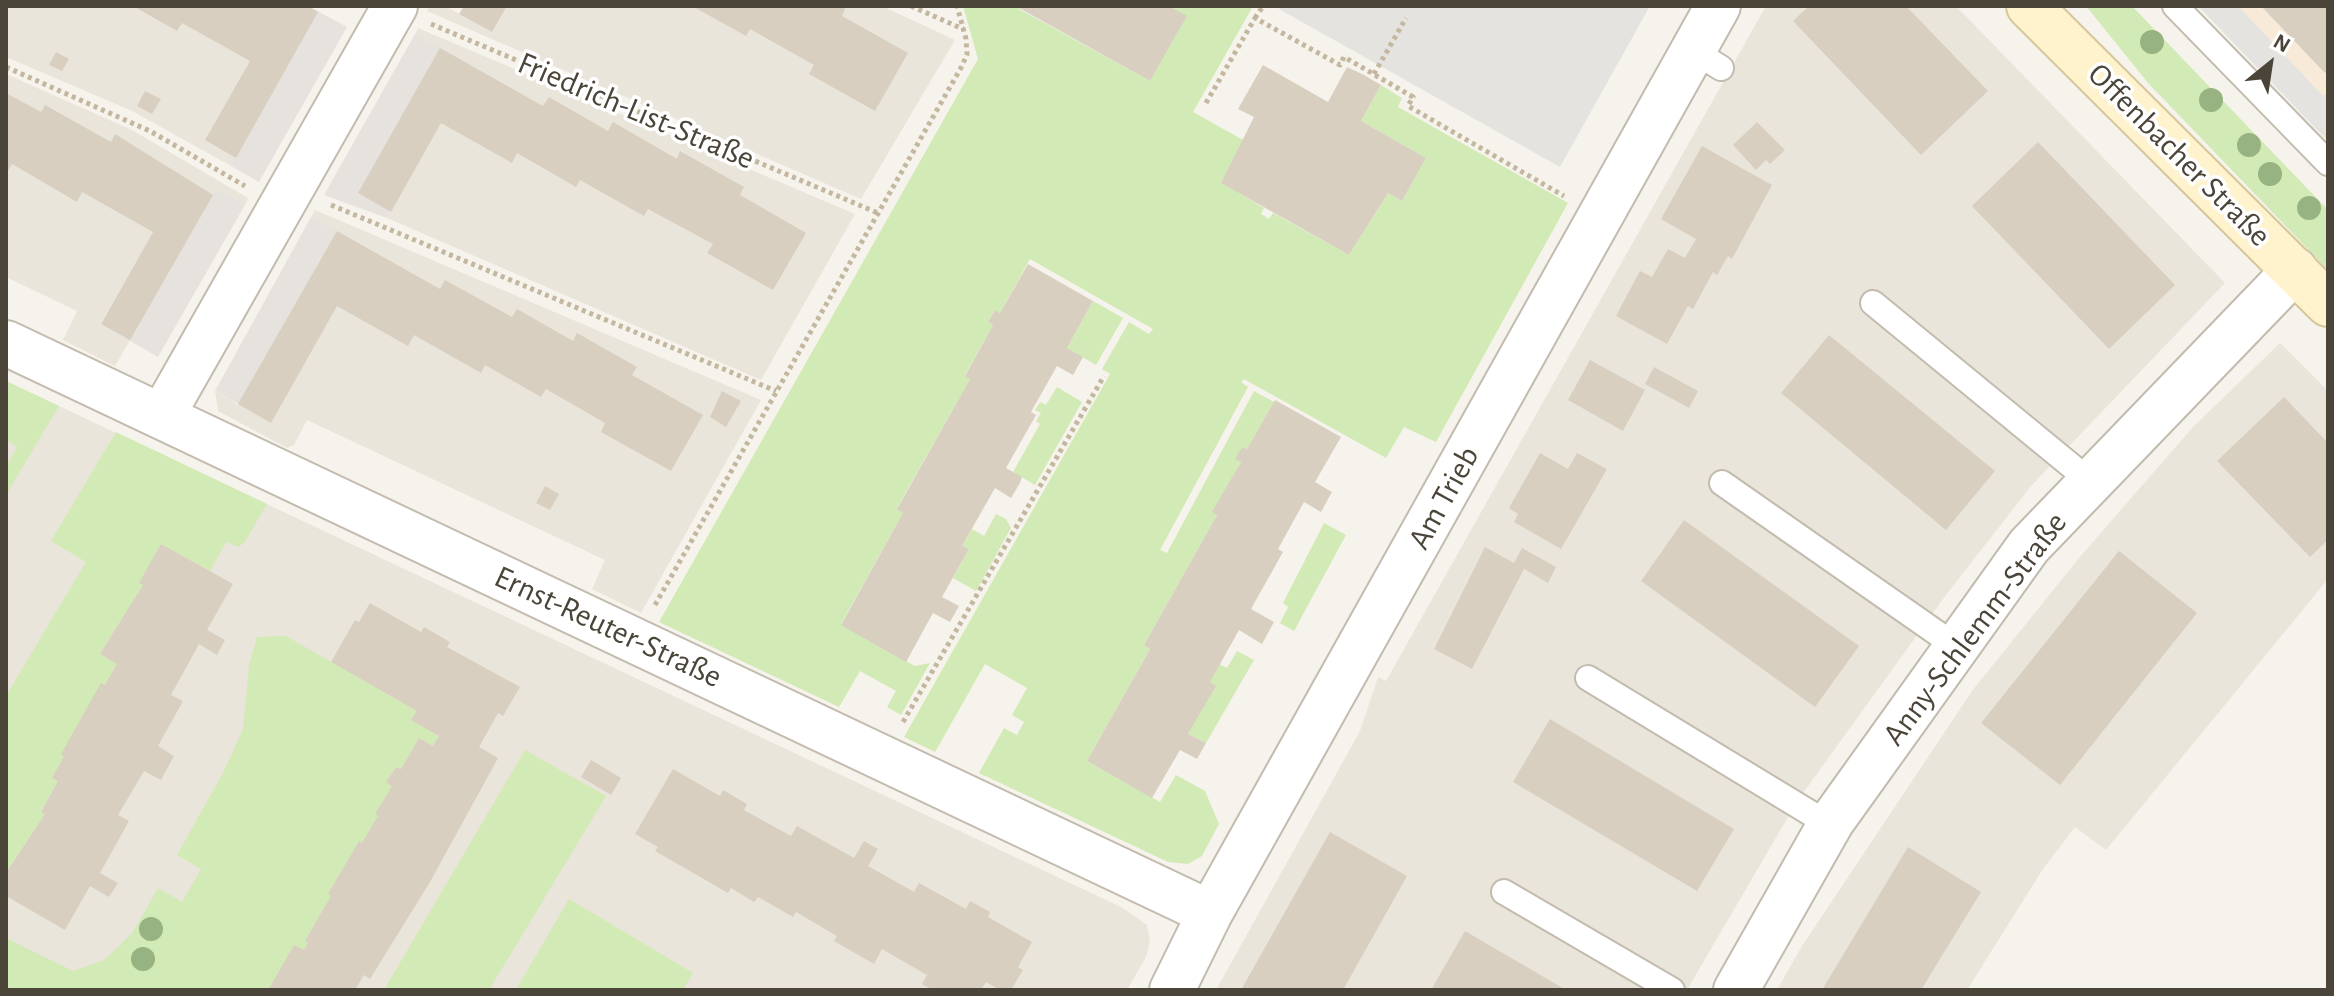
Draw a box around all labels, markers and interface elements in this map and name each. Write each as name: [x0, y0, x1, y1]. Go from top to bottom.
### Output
north arrow: [2230, 24, 2310, 104]
text: N: [2270, 30, 2294, 57]
street label: Friedrich-List-Straße: [512, 44, 760, 178]
street label: Offenbacher Straße: [2079, 55, 2279, 255]
street label: Am Trieb: [1400, 440, 1488, 556]
street label: Anny-Schlemm-Straße: [1875, 505, 2075, 753]
street label: Ernst-Reuter-Straße: [488, 558, 728, 696]

